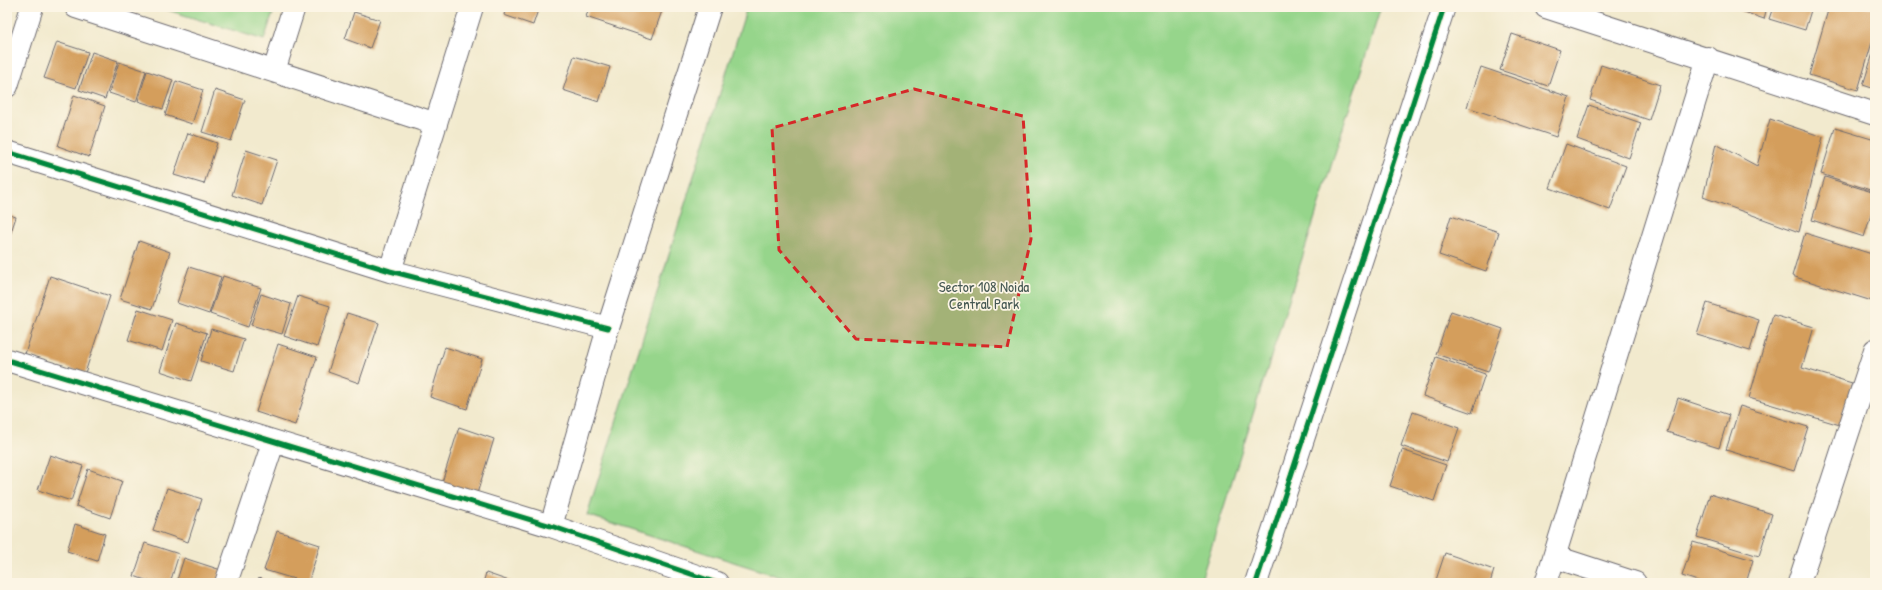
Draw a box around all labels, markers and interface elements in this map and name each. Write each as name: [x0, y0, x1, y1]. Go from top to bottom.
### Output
park label: Sector 108 Noida Central Park: [939, 276, 1029, 314]

